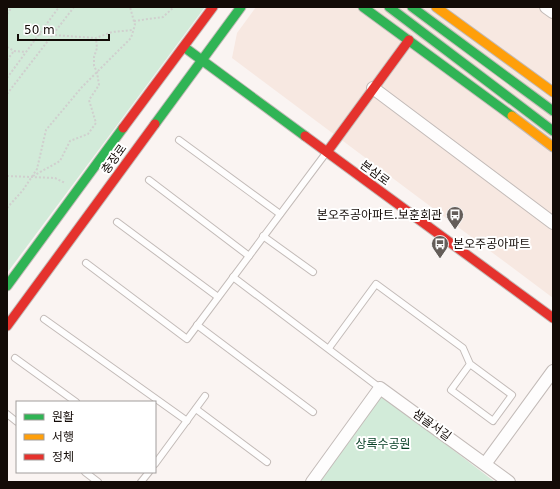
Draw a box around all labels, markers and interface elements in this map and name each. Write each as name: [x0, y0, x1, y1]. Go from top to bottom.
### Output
scale bar: [18, 16, 109, 42]
text: 50 m: [24, 23, 55, 37]
street label: 충장로: [99, 141, 129, 177]
street label: 본삼로: [357, 158, 393, 188]
bus stop icon: 본오주공아파트.보훈회관: [445, 205, 465, 230]
place label: 본오주공아파트.보훈회관: [317, 208, 442, 222]
bus stop icon: 본오주공아파트: [430, 234, 450, 259]
place label: 본오주공아파트: [453, 237, 530, 251]
legend: [16, 401, 156, 473]
street label: 샘골서길: [410, 406, 454, 444]
text: 원활: [52, 410, 74, 424]
text: 서행: [52, 430, 74, 444]
park label: 상록수공원: [355, 437, 411, 451]
text: 정체: [52, 450, 74, 464]

